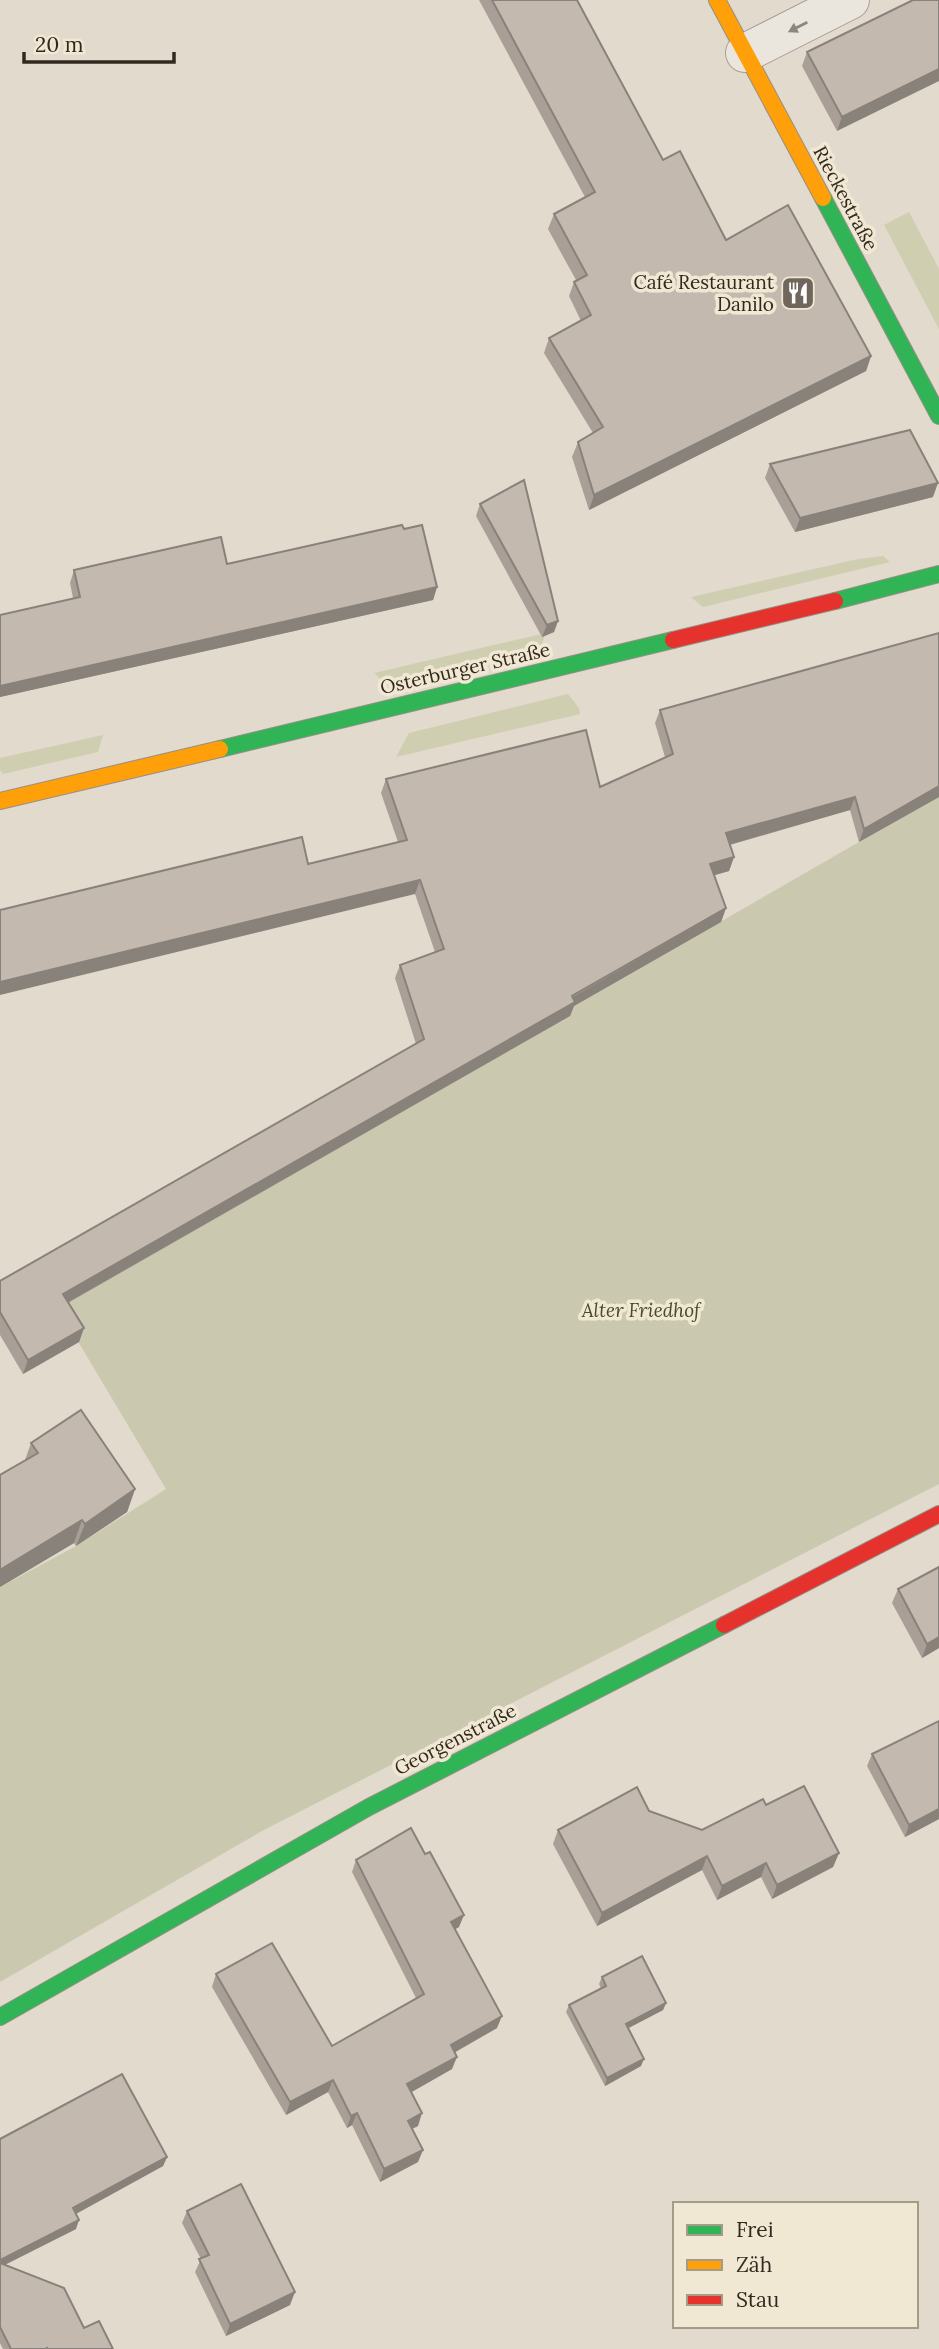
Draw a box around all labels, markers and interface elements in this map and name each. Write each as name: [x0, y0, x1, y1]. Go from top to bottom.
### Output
scale bar: [24, 21, 175, 65]
one-way arrow: [788, 21, 808, 32]
text: 20 m: [35, 31, 84, 58]
street label: Rieckestraße: [808, 141, 884, 255]
place label: Café Restaurant Danilo: [633, 270, 775, 316]
restaurant icon: Café Restaurant Danilo: [779, 274, 817, 312]
street label: Osterburger Straße: [378, 637, 552, 699]
park label: Alter Friedhof: [581, 1298, 702, 1322]
street label: Georgenstraße: [390, 1698, 520, 1780]
legend: [673, 2202, 918, 2328]
text: Frei: [736, 2216, 774, 2243]
text: Zäh: [736, 2251, 772, 2278]
text: Stau: [736, 2286, 779, 2313]

